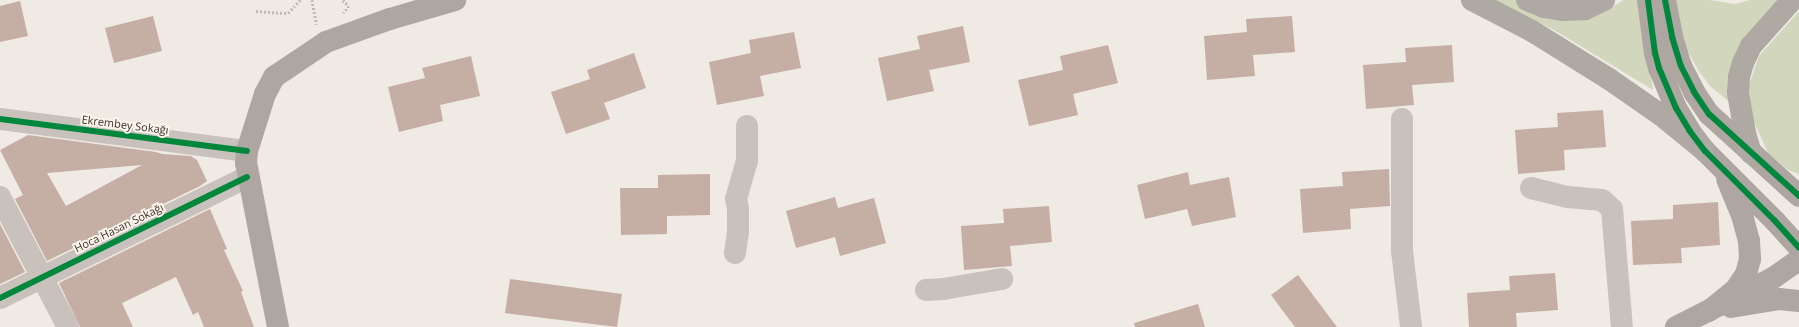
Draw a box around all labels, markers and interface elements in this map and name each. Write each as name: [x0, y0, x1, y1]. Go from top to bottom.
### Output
street label: Ekrembey Sokağı: [81, 113, 169, 137]
street label: Hoca Hasan Sokağı: [72, 201, 166, 255]

